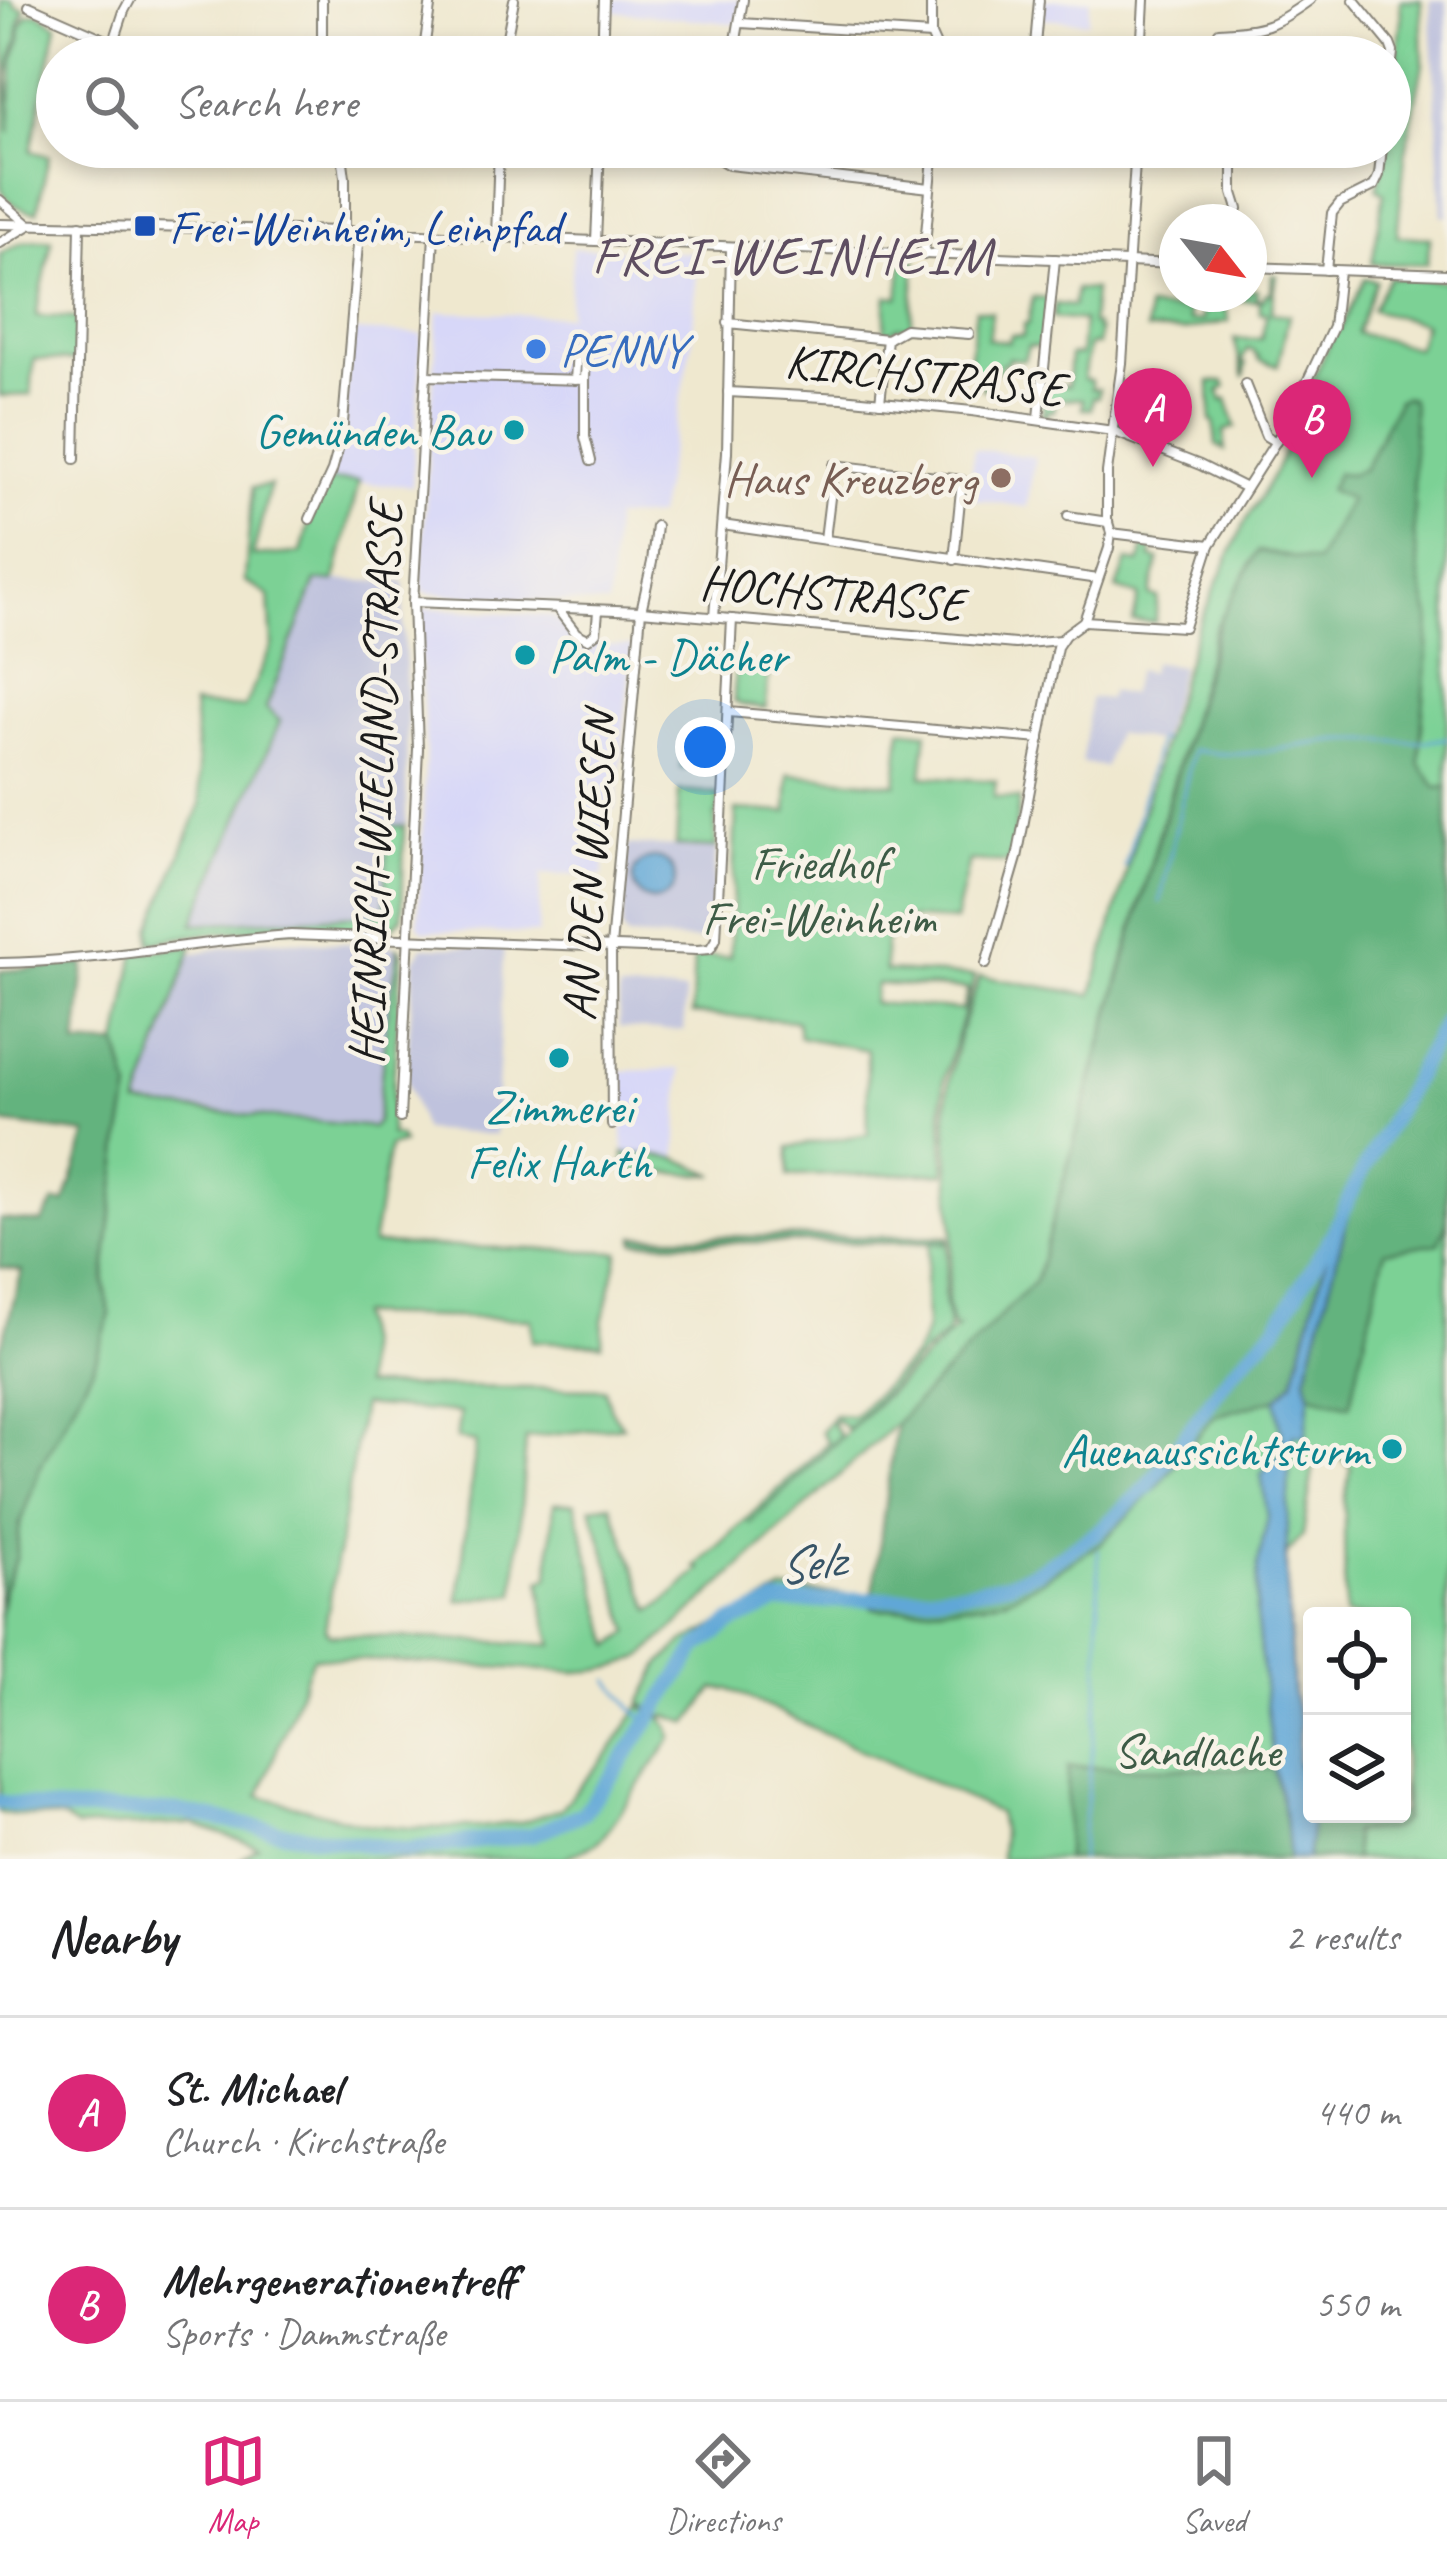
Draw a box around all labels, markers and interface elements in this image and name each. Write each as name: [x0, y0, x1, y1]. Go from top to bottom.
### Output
search box: [36, 36, 1411, 168]
icon: search: [78, 69, 144, 135]
text: Search here: [174, 74, 357, 131]
place label: Frei-Weinheim, Leinpfad: [169, 197, 568, 257]
north arrow: [1159, 204, 1267, 312]
marker: Frei-Weinheim, Leinpfad: [132, 213, 158, 239]
district label: FREI-WEINHEIM: [592, 221, 996, 289]
place label: PENNY: [560, 320, 695, 380]
street label: KIRCHSTRASSE: [783, 331, 1073, 420]
marker: PENNY: [523, 336, 549, 362]
pin: A: [1114, 368, 1192, 467]
pin: B: [1273, 379, 1351, 478]
place label: Gemünden Bau: [255, 401, 493, 461]
marker: Gemünden Bau: [501, 417, 527, 443]
place label: Haus Kreuzberg: [724, 449, 980, 509]
marker: Haus Kreuzberg: [988, 465, 1014, 491]
street label: HEINRICH-WIELAND-STRASSE: [335, 495, 415, 1065]
street label: HOCHSTRASSE: [698, 552, 972, 635]
place label: Palm - Dächer: [549, 626, 791, 686]
marker: Palm - Dächer: [512, 642, 538, 668]
street label: AN DEN WIESEN: [548, 703, 630, 1022]
your location: [675, 717, 735, 777]
park label: Friedhof Frei-Weinheim: [702, 833, 937, 948]
marker: Zimmerei Felix Harth: [546, 1045, 572, 1071]
place label: Zimmerei Felix Harth: [467, 1077, 653, 1192]
place label: Auenaussichtsturm: [1061, 1420, 1372, 1480]
marker: Auenaussichtsturm: [1379, 1436, 1405, 1462]
water label: Selz: [774, 1526, 853, 1599]
map controls: [1303, 1607, 1411, 1823]
button: locate: [1303, 1607, 1411, 1715]
button: layers: [1303, 1715, 1411, 1823]
park label: Sandlache: [1114, 1721, 1283, 1781]
text: Nearby: [48, 1905, 176, 1969]
text: 2 results: [1285, 1913, 1399, 1962]
text: St. Michael: [162, 2060, 341, 2117]
text: A: [77, 2088, 97, 2137]
text: 440 m: [1315, 2088, 1399, 2137]
text: Church · Kirchstraße: [162, 2117, 444, 2166]
text: Mehrgenerationentreff: [162, 2252, 516, 2309]
text: B: [77, 2280, 97, 2329]
text: 550 m: [1315, 2280, 1399, 2329]
text: Sports · Dammstraße: [162, 2309, 445, 2358]
tab: Map: [200, 2428, 266, 2542]
tab: Directions: [666, 2428, 781, 2542]
tab: Saved: [1181, 2428, 1247, 2542]

